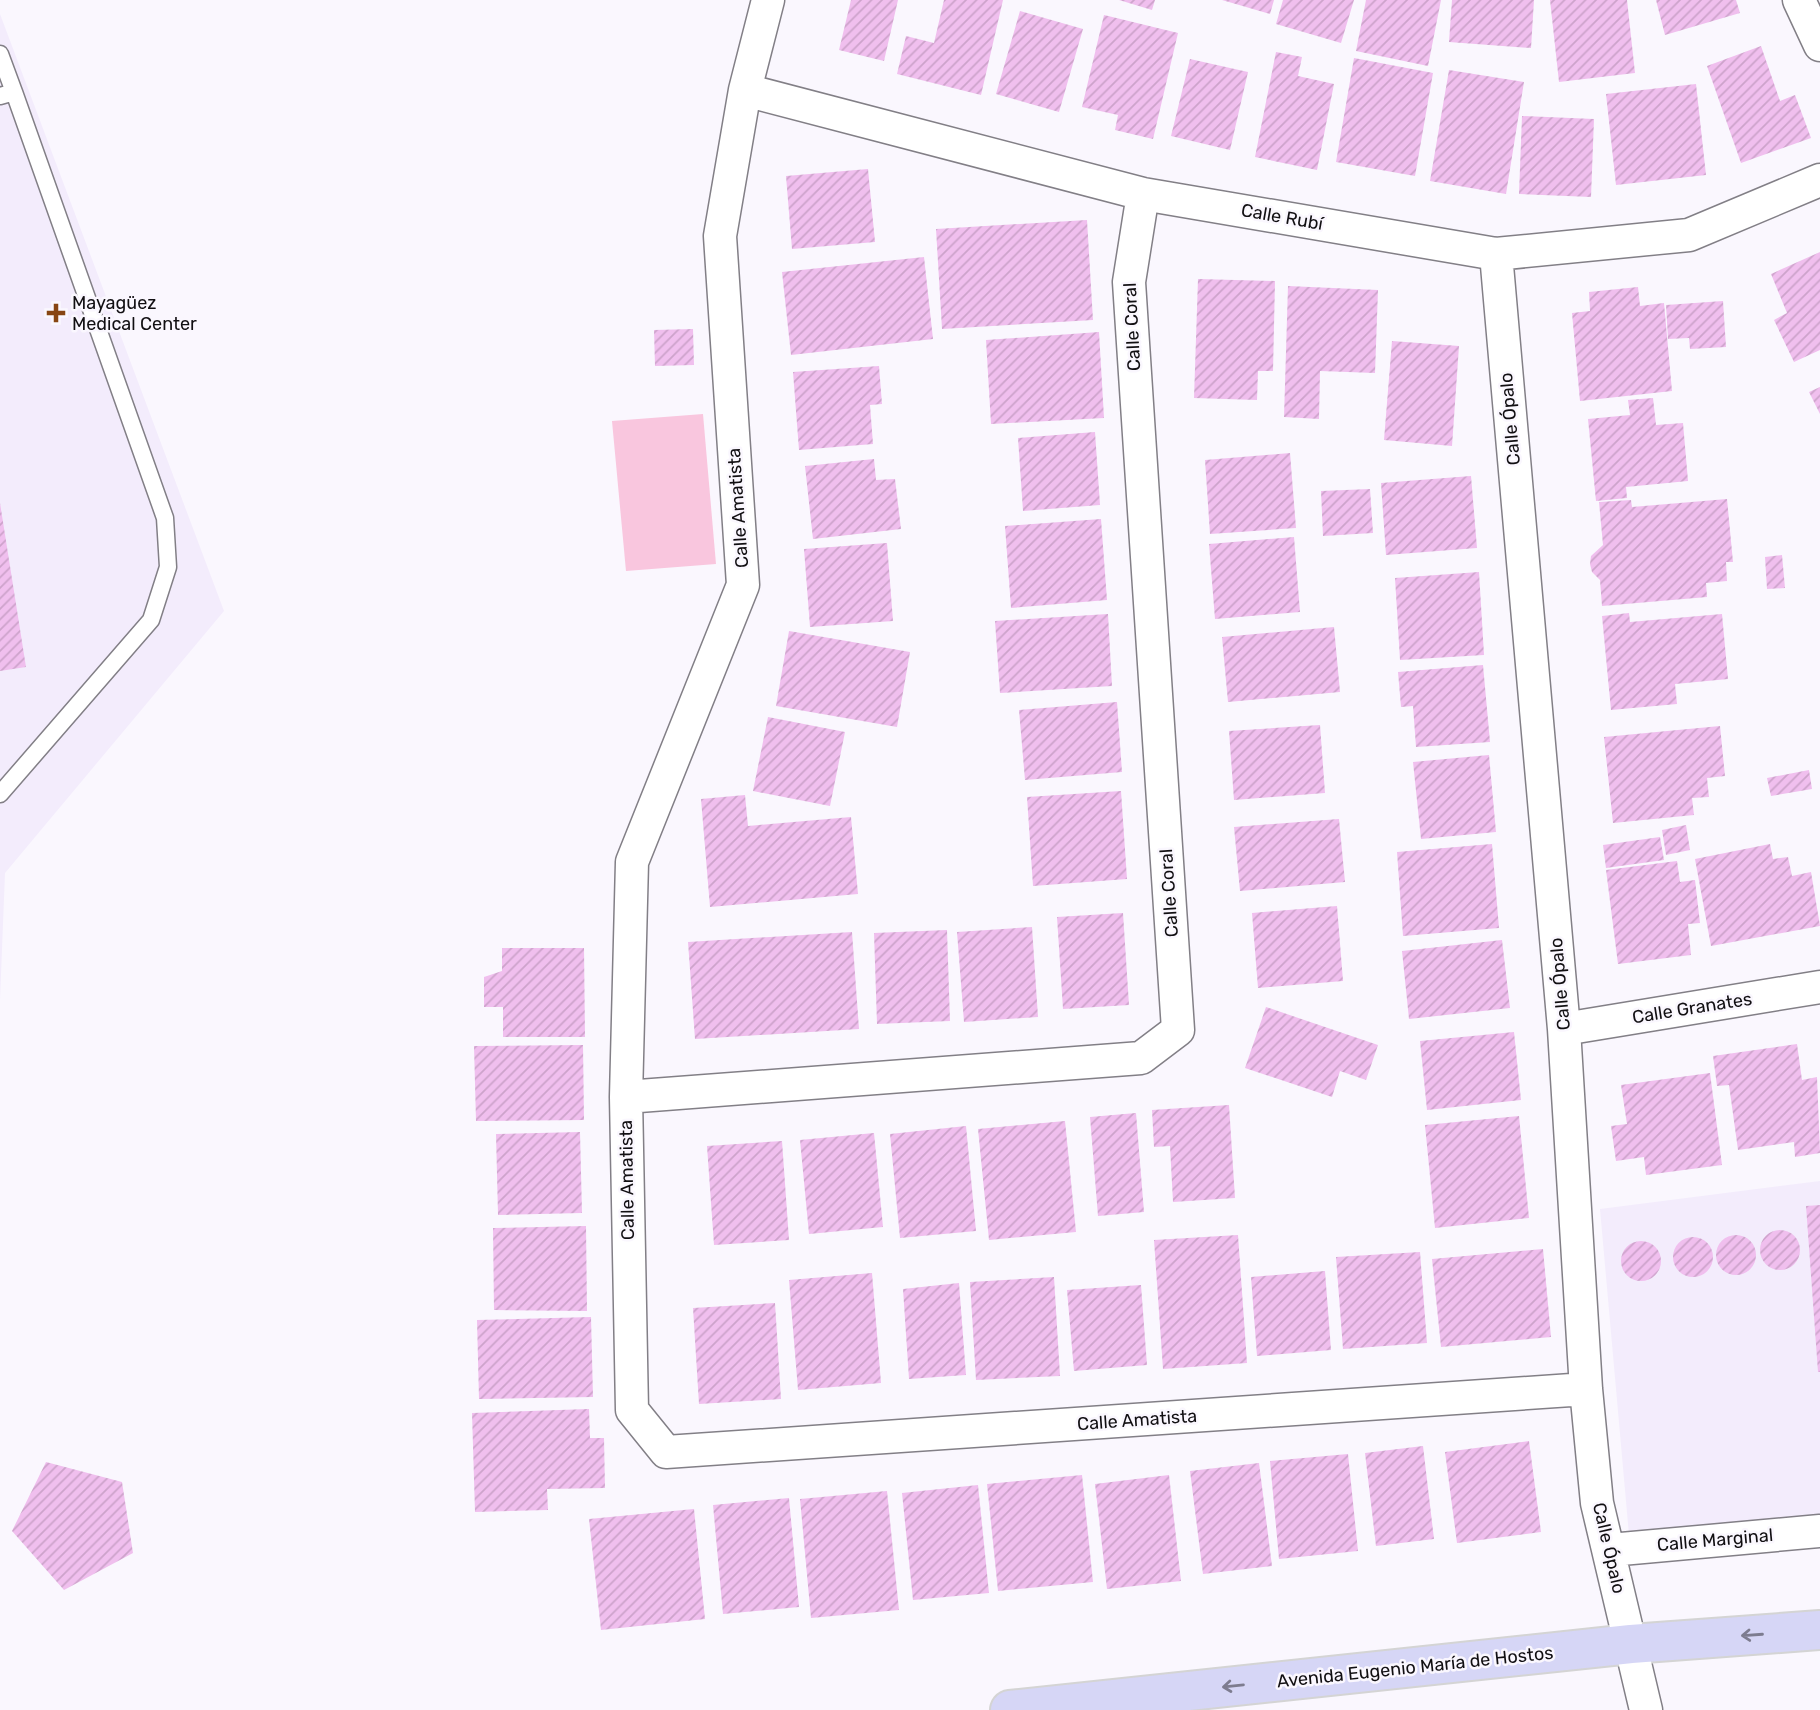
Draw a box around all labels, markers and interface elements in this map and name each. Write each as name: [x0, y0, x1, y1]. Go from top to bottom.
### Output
street label: Calle Rubí: [1239, 199, 1326, 235]
street label: Calle Coral: [1119, 282, 1145, 372]
place label: Mayagüez Medical Center: [72, 292, 197, 335]
marker: Mayagüez Medical Center: [46, 303, 66, 323]
street label: Calle Ópalo: [1495, 372, 1525, 466]
street label: Calle Amatista: [723, 447, 753, 569]
street label: Calle Coral: [1155, 848, 1183, 938]
street label: Calle Ópalo: [1545, 937, 1575, 1031]
street label: Calle Granates: [1630, 988, 1754, 1028]
street label: Calle Amatista: [615, 1120, 639, 1240]
street label: Calle Amatista: [1076, 1405, 1198, 1435]
street label: Calle Ópalo: [1588, 1500, 1630, 1596]
street label: Calle Marginal: [1656, 1524, 1774, 1556]
one-way arrow: [1741, 1629, 1764, 1642]
street label: Avenida Eugenio María de Hostos: [1276, 1642, 1554, 1692]
one-way arrow: [1222, 1680, 1245, 1693]

